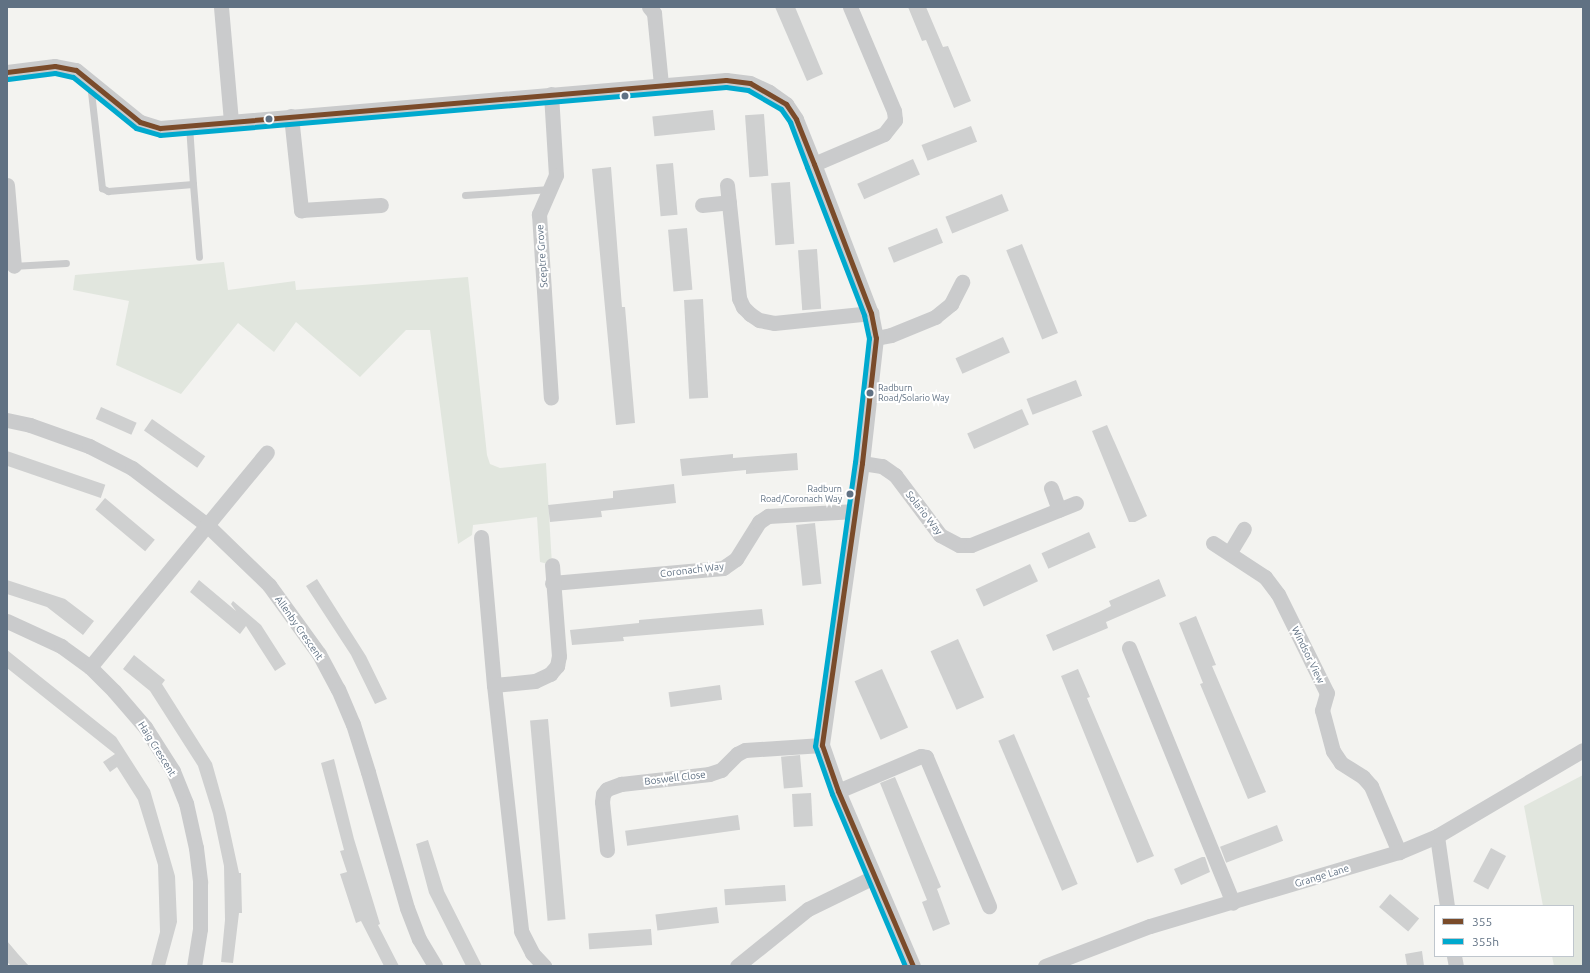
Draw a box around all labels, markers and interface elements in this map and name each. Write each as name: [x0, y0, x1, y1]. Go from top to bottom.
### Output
unlabelled marker: [620, 91, 630, 101]
unlabelled marker: [264, 114, 274, 124]
street label: Sceptre Grove: [534, 224, 550, 288]
place label: Radburn Road/Solario Way: [878, 383, 949, 404]
marker: Radburn Road/Solario Way: [865, 388, 875, 398]
place label: Radburn Road/Coronach Way: [760, 484, 842, 505]
marker: Radburn Road/Coronach Way: [845, 489, 855, 499]
street label: Solario Way: [903, 489, 945, 537]
street label: Coronach Way: [659, 560, 725, 580]
street label: Allenby Crescent: [272, 594, 326, 662]
street label: Windsor View: [1289, 624, 1327, 686]
street label: Haig Crescent: [135, 719, 179, 779]
street label: Boswell Close: [644, 768, 706, 788]
street label: Grange Lane: [1293, 862, 1351, 890]
legend: [1434, 905, 1574, 957]
text: 355: [1472, 915, 1492, 928]
text: 355h: [1472, 935, 1499, 948]

